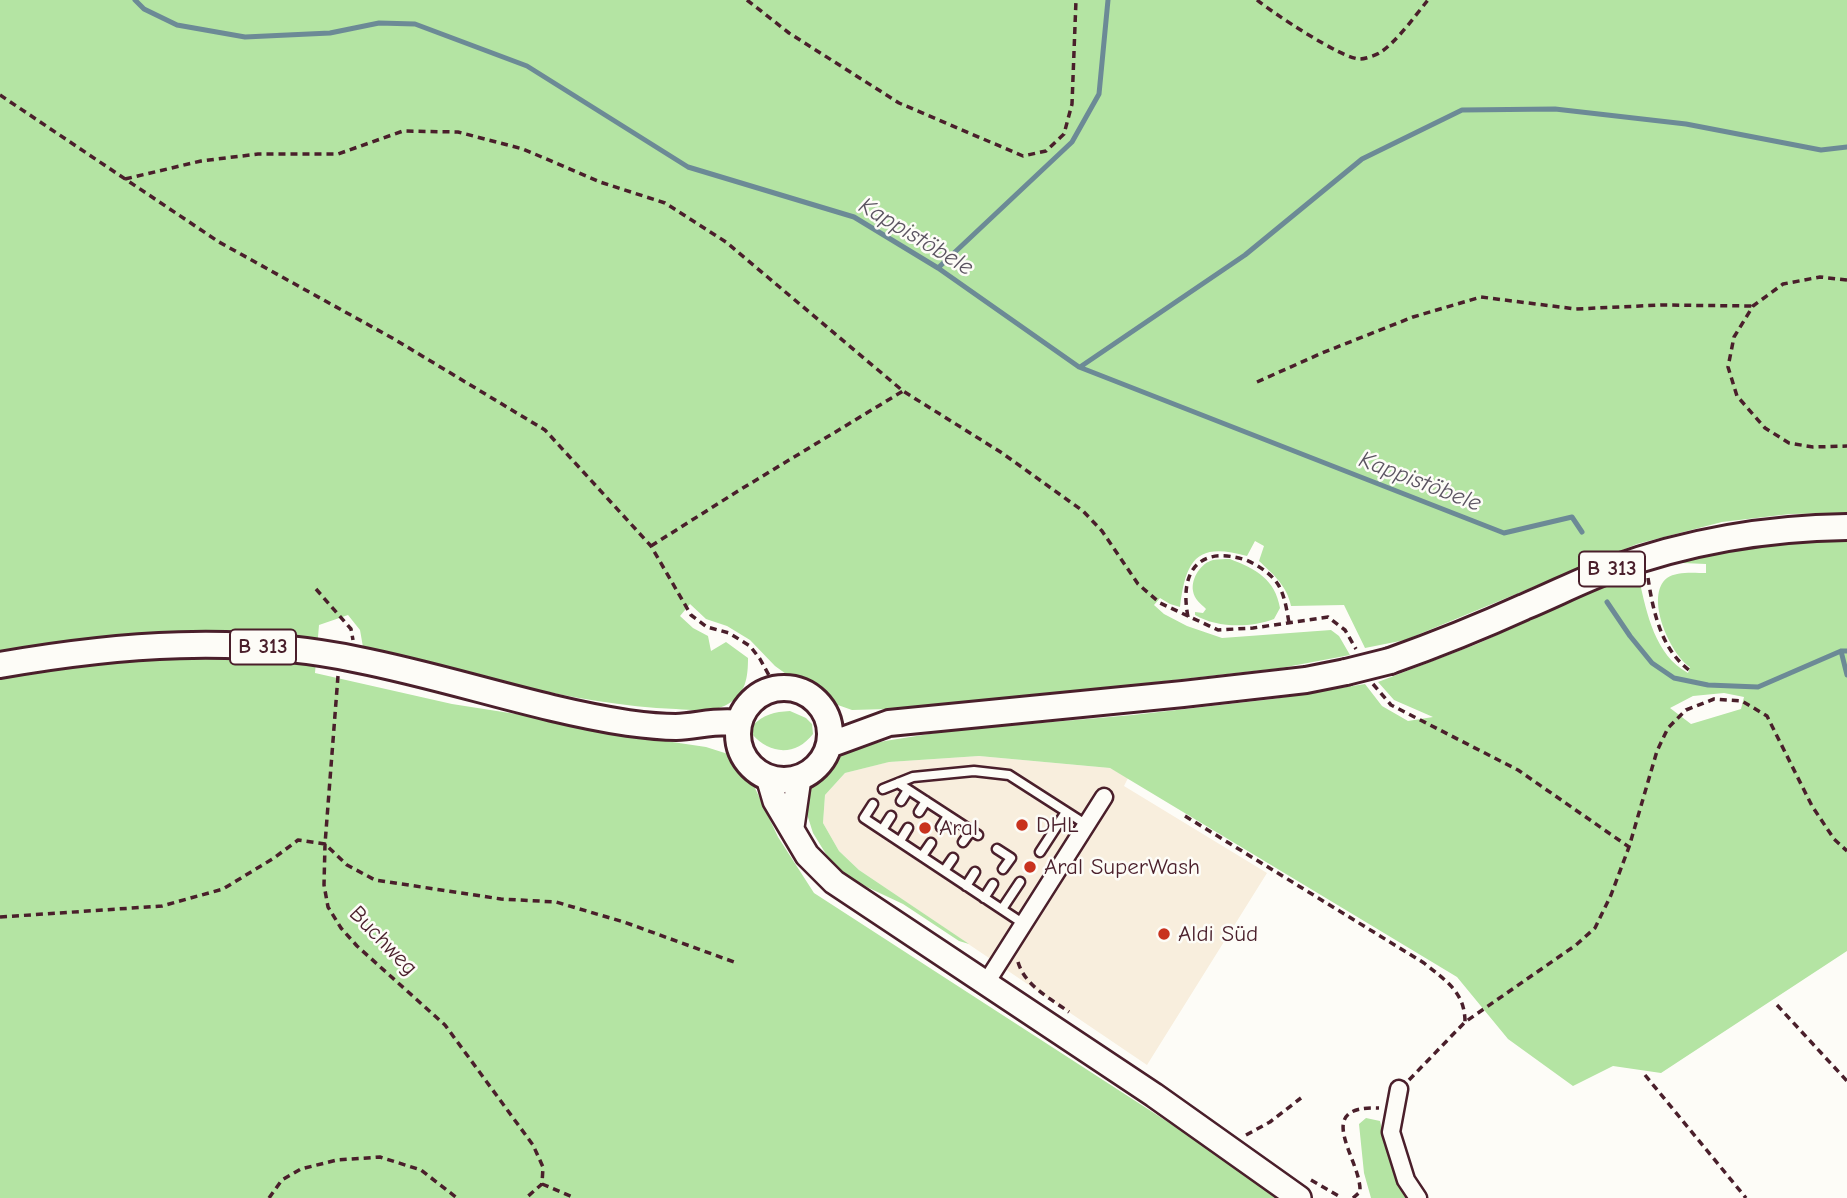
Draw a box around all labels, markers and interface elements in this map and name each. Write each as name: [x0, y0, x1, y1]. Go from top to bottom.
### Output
water label: Kappistöbele: [853, 191, 979, 283]
water label: Kappistöbele: [1355, 445, 1485, 519]
road number: B 313: [1579, 552, 1645, 586]
road number: B 313: [230, 630, 296, 664]
place label: DHL: [1036, 811, 1079, 839]
place label: Aral: [939, 814, 978, 842]
marker: DHL: [1014, 817, 1030, 833]
marker: Aral: [917, 820, 933, 836]
place label: Aral SuperWash: [1044, 853, 1200, 881]
marker: Aral SuperWash: [1022, 859, 1038, 875]
street label: Buchweg: [343, 900, 423, 982]
place label: Aldi Süd: [1178, 920, 1258, 948]
marker: Aldi Süd: [1156, 926, 1172, 942]

